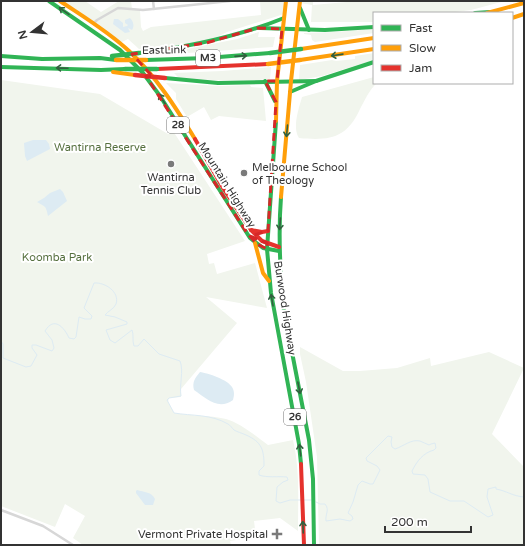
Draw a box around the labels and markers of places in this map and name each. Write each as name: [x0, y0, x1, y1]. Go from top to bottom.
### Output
marker: Wantirna Tennis Club: [166, 159, 176, 169]
place label: Melbourne School of Theology: [252, 161, 347, 187]
marker: Melbourne School of Theology: [239, 168, 249, 178]
place label: Wantirna Tennis Club: [141, 171, 201, 197]
place label: Vermont Private Hospital: [138, 528, 268, 541]
marker: Vermont Private Hospital: [271, 528, 283, 540]

